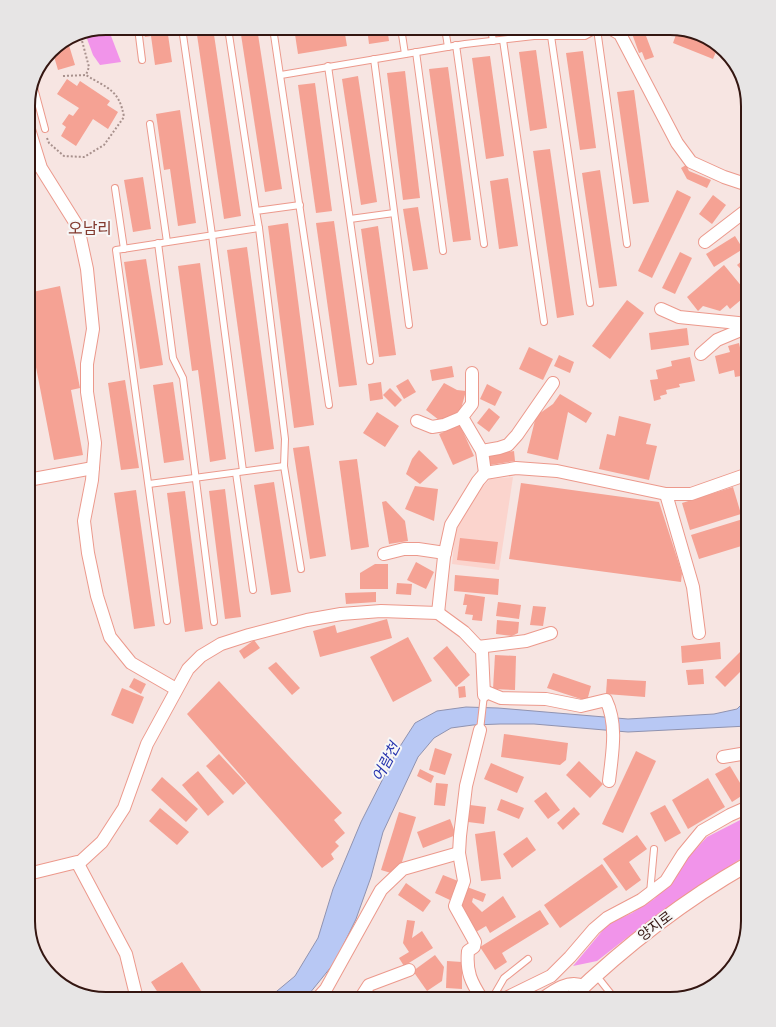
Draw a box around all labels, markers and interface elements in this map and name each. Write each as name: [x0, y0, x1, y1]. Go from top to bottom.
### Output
district label: 오남리: [68, 219, 112, 237]
water label: 어람천: [368, 738, 404, 784]
street label: 양지로: [635, 908, 675, 944]

